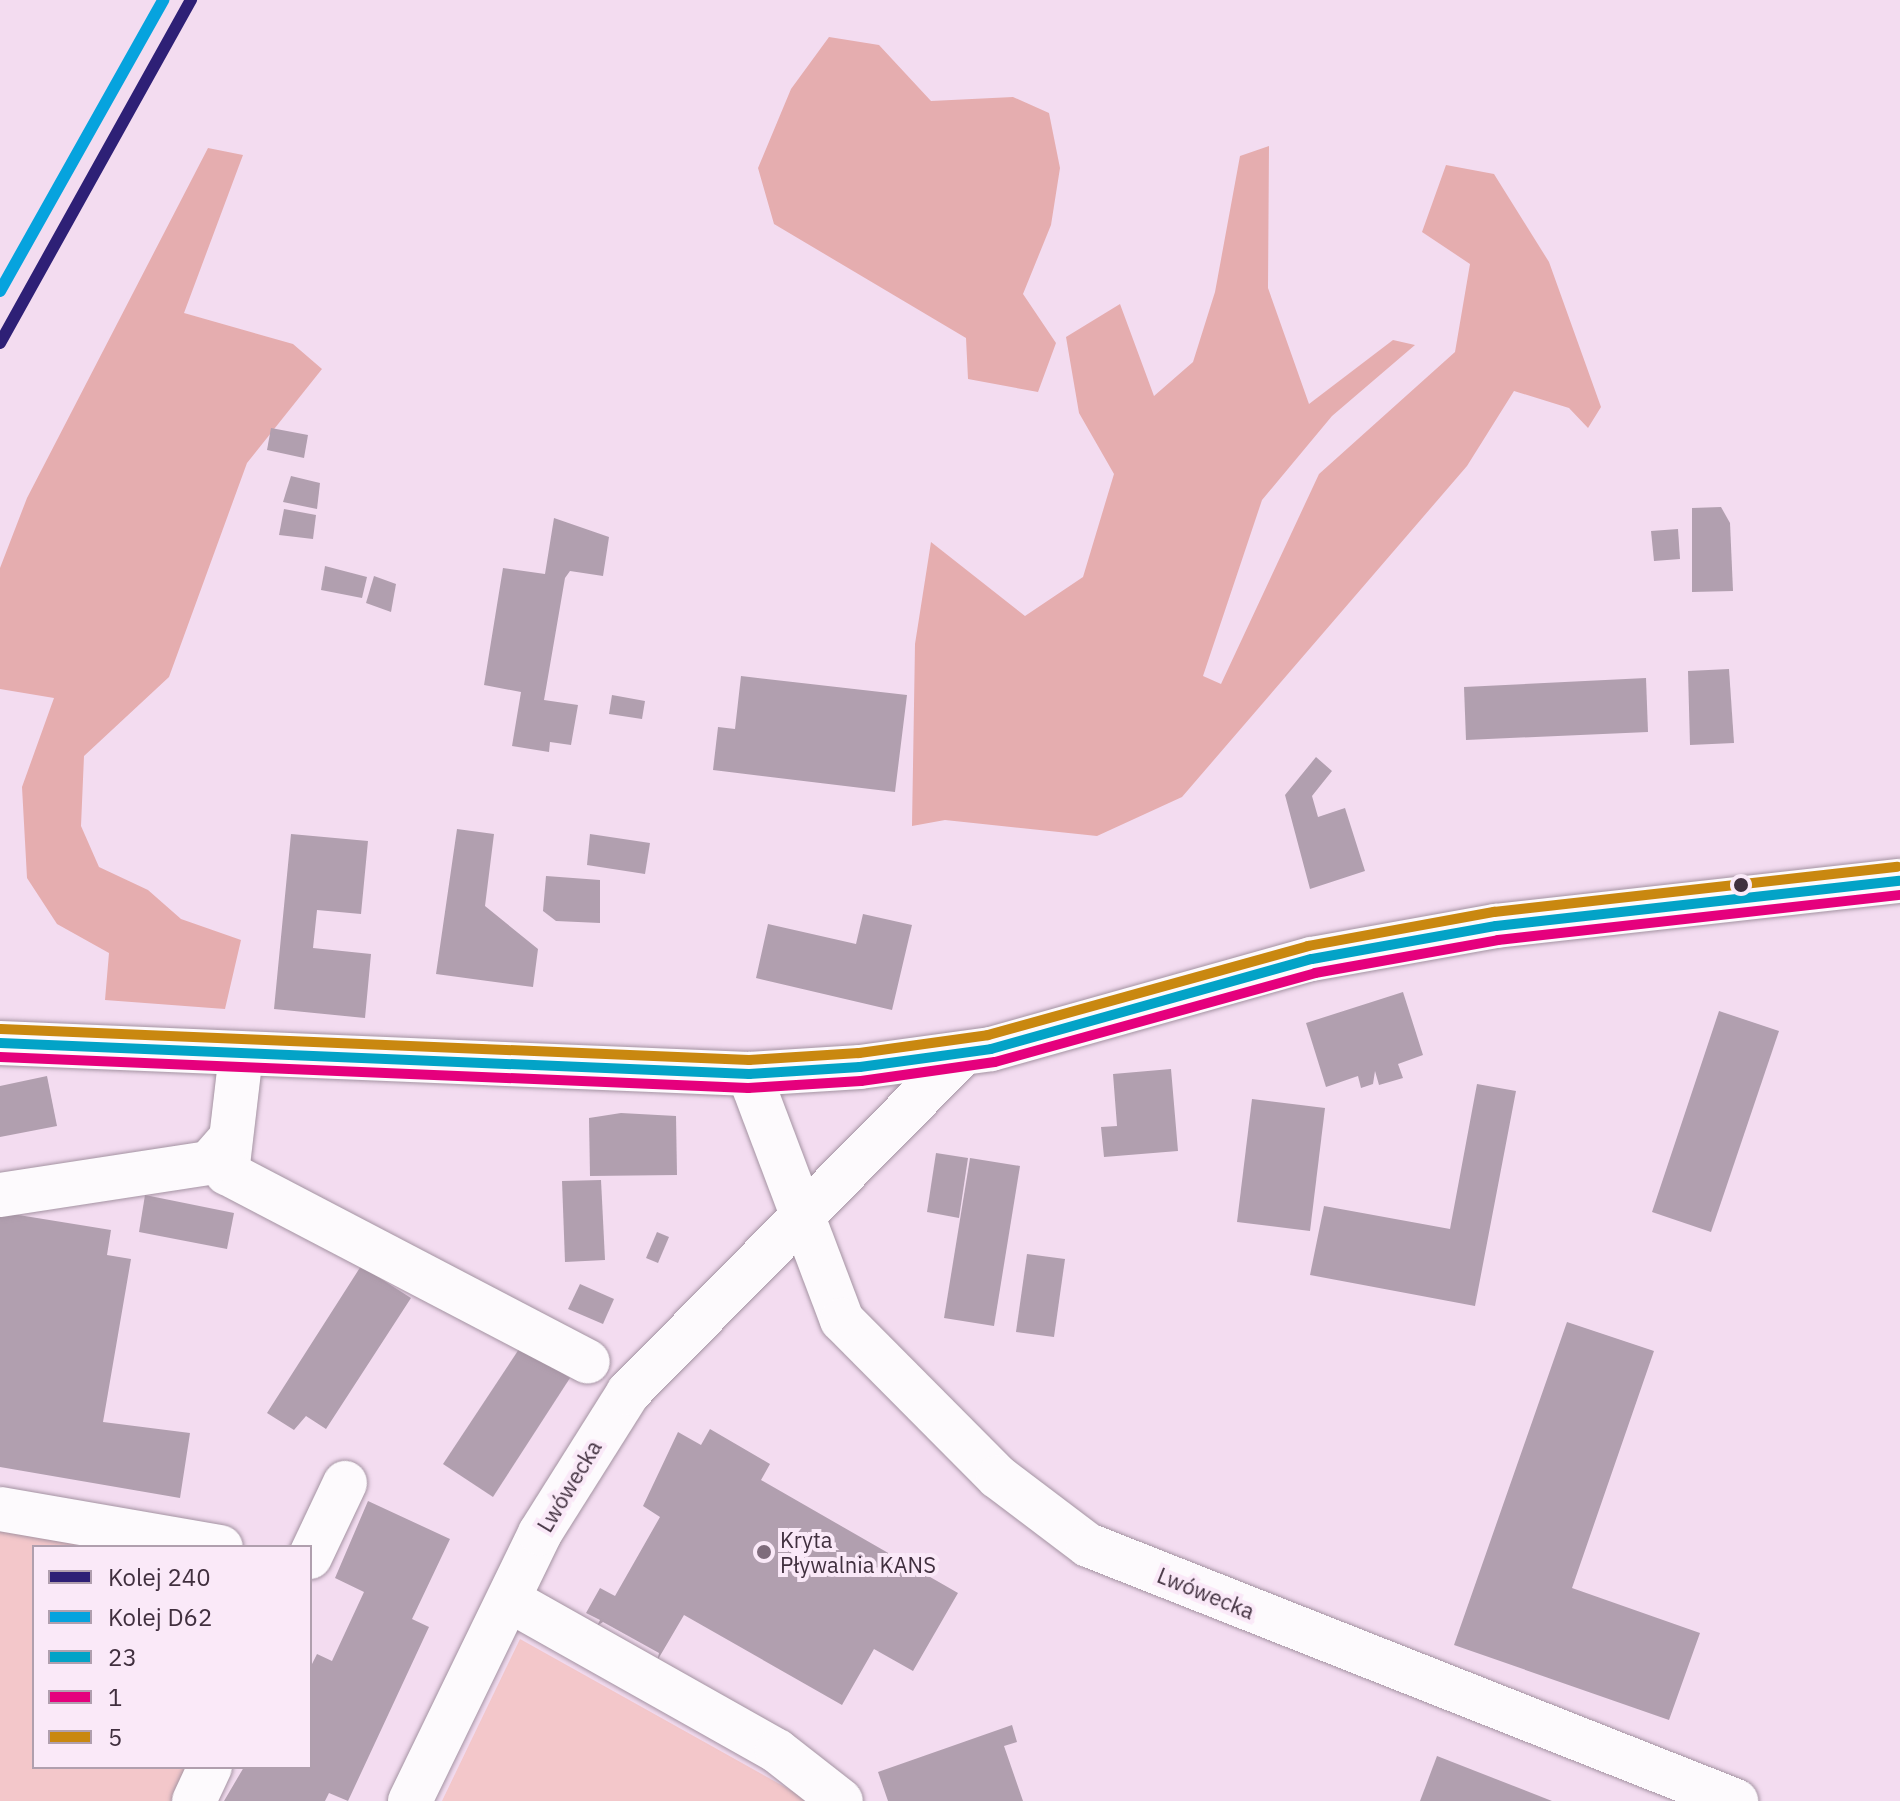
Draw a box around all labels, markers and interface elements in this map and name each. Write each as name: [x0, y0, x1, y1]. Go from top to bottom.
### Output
unlabelled marker: [1733, 877, 1749, 893]
street label: Lwówecka: [531, 1435, 607, 1537]
place label: Kryta Pływalnia KANS: [780, 1526, 936, 1578]
marker: Kryta Pływalnia KANS: [755, 1543, 773, 1561]
legend: [32, 1545, 312, 1769]
text: Kolej 240: [108, 1561, 211, 1593]
street label: Lwówecka: [1154, 1562, 1258, 1624]
text: Kolej D62: [108, 1601, 212, 1633]
text: 23: [108, 1641, 137, 1673]
text: 1: [108, 1681, 122, 1713]
text: 5: [108, 1721, 122, 1753]

